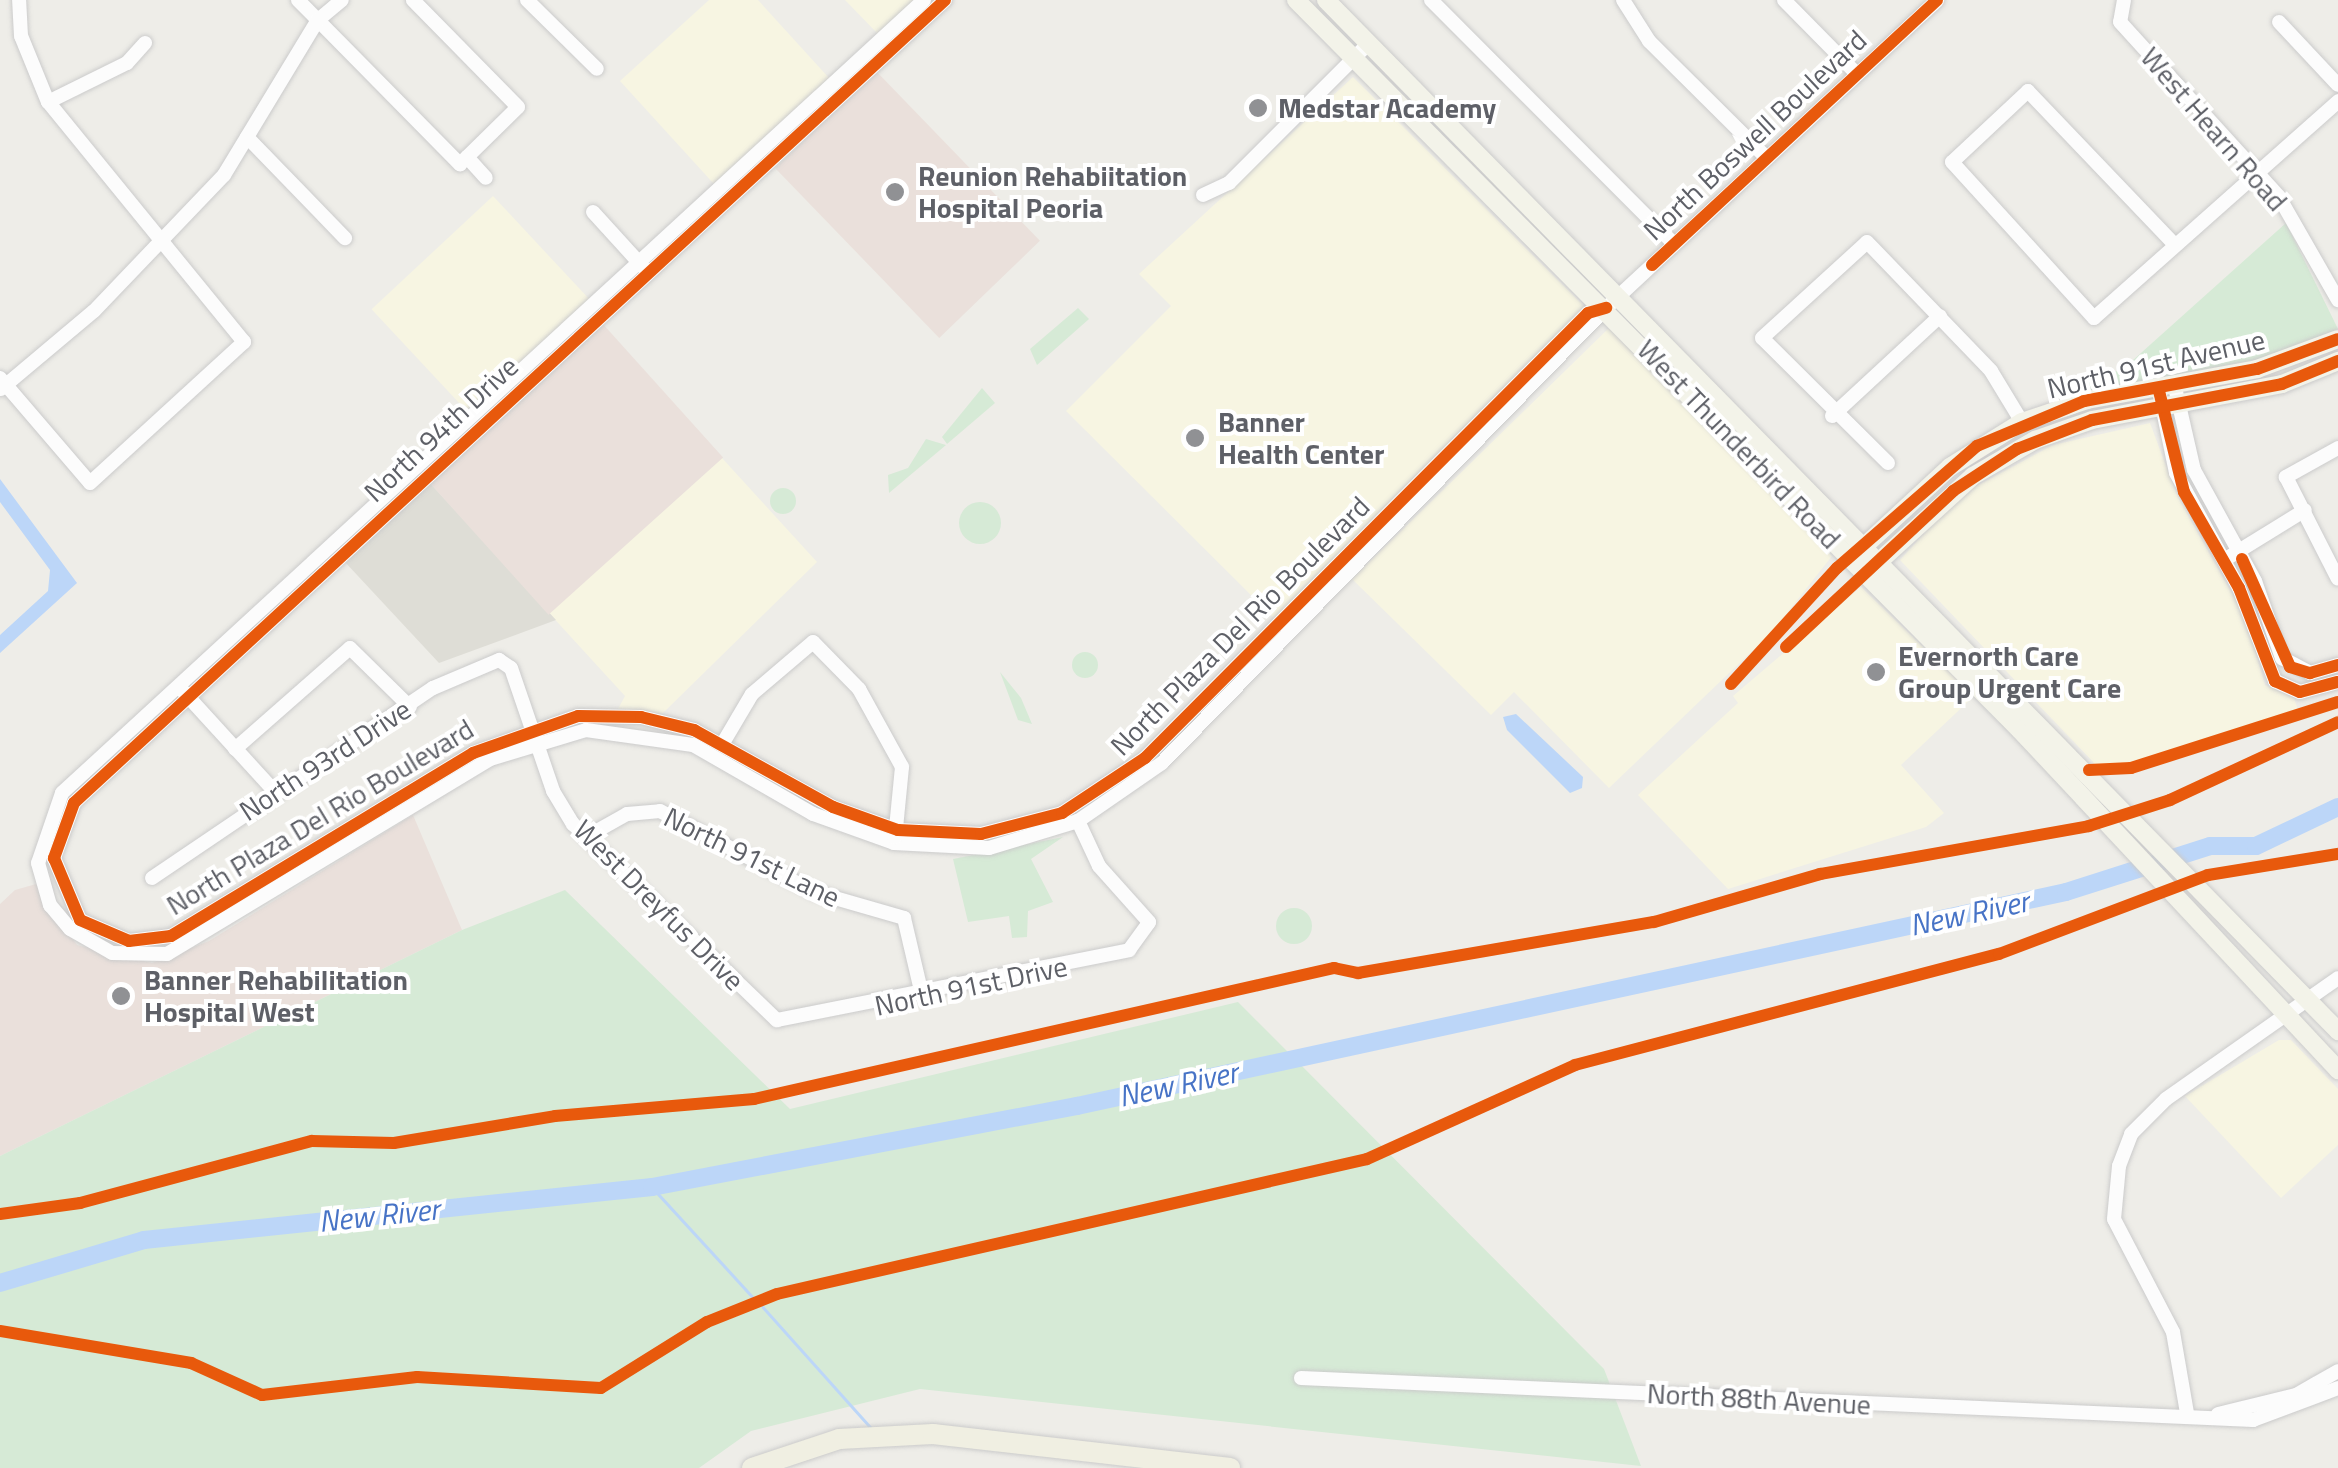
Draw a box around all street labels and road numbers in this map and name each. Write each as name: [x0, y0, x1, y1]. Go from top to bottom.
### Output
street label: North Boswell Boulevard: [1637, 23, 1873, 247]
street label: West Hearn Road: [2134, 40, 2294, 218]
street label: North 91st Avenue: [2044, 323, 2268, 405]
street label: West Thunderbird Road: [1631, 333, 1847, 555]
street label: North 94th Drive: [357, 349, 525, 509]
street label: North Plaza Del Rio Boulevard: [1104, 490, 1376, 762]
street label: North 93rd Drive: [233, 692, 417, 828]
street label: North Plaza Del Rio Boulevard: [160, 712, 480, 922]
street label: North 91st Lane: [659, 800, 845, 914]
street label: West Dreyfus Drive: [567, 813, 751, 997]
street label: North 91st Drive: [872, 949, 1070, 1023]
street label: North 88th Avenue: [1646, 1376, 1872, 1422]

